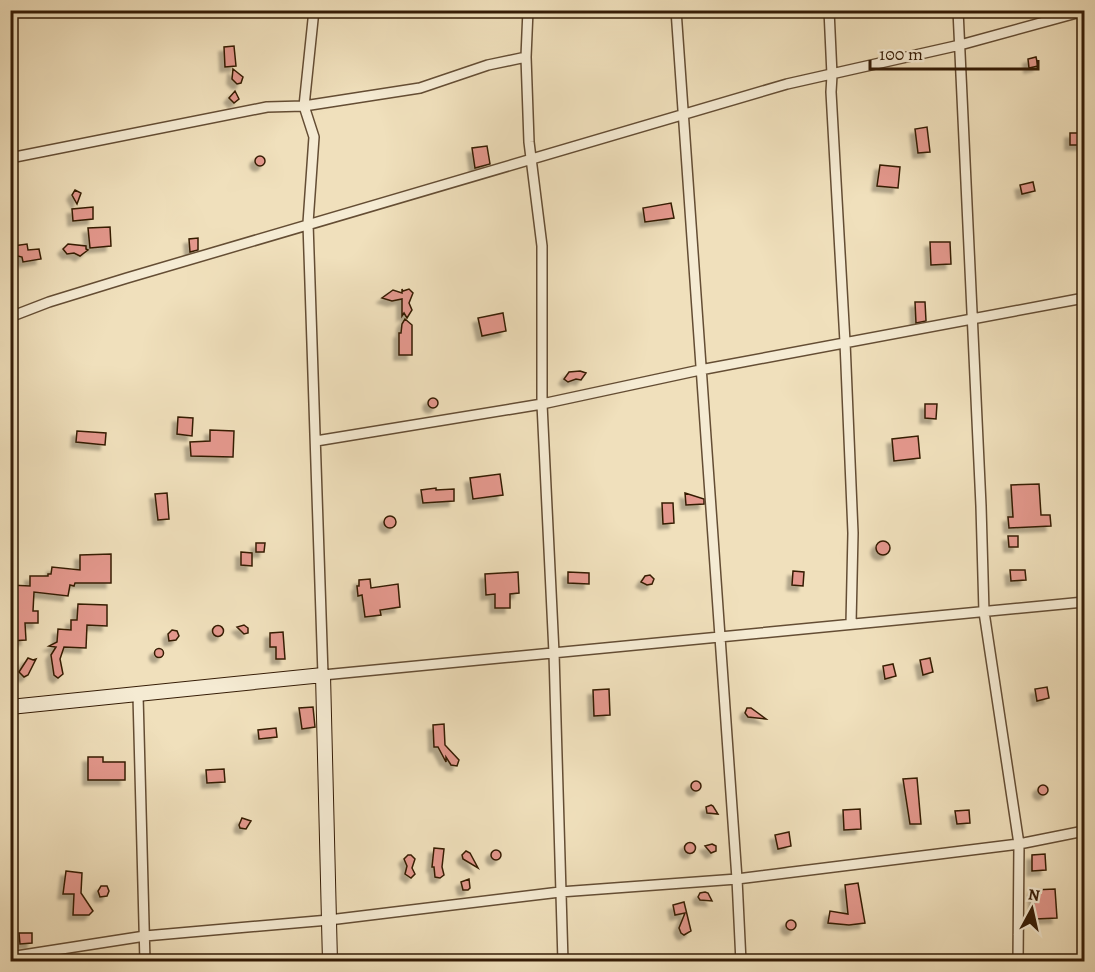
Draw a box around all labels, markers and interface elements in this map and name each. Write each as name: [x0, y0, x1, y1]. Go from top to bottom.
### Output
scale bar: [870, 33, 1038, 71]
text: 100 m: [879, 42, 923, 66]
north arrow: [1002, 879, 1062, 939]
text: N: [1027, 883, 1042, 907]

